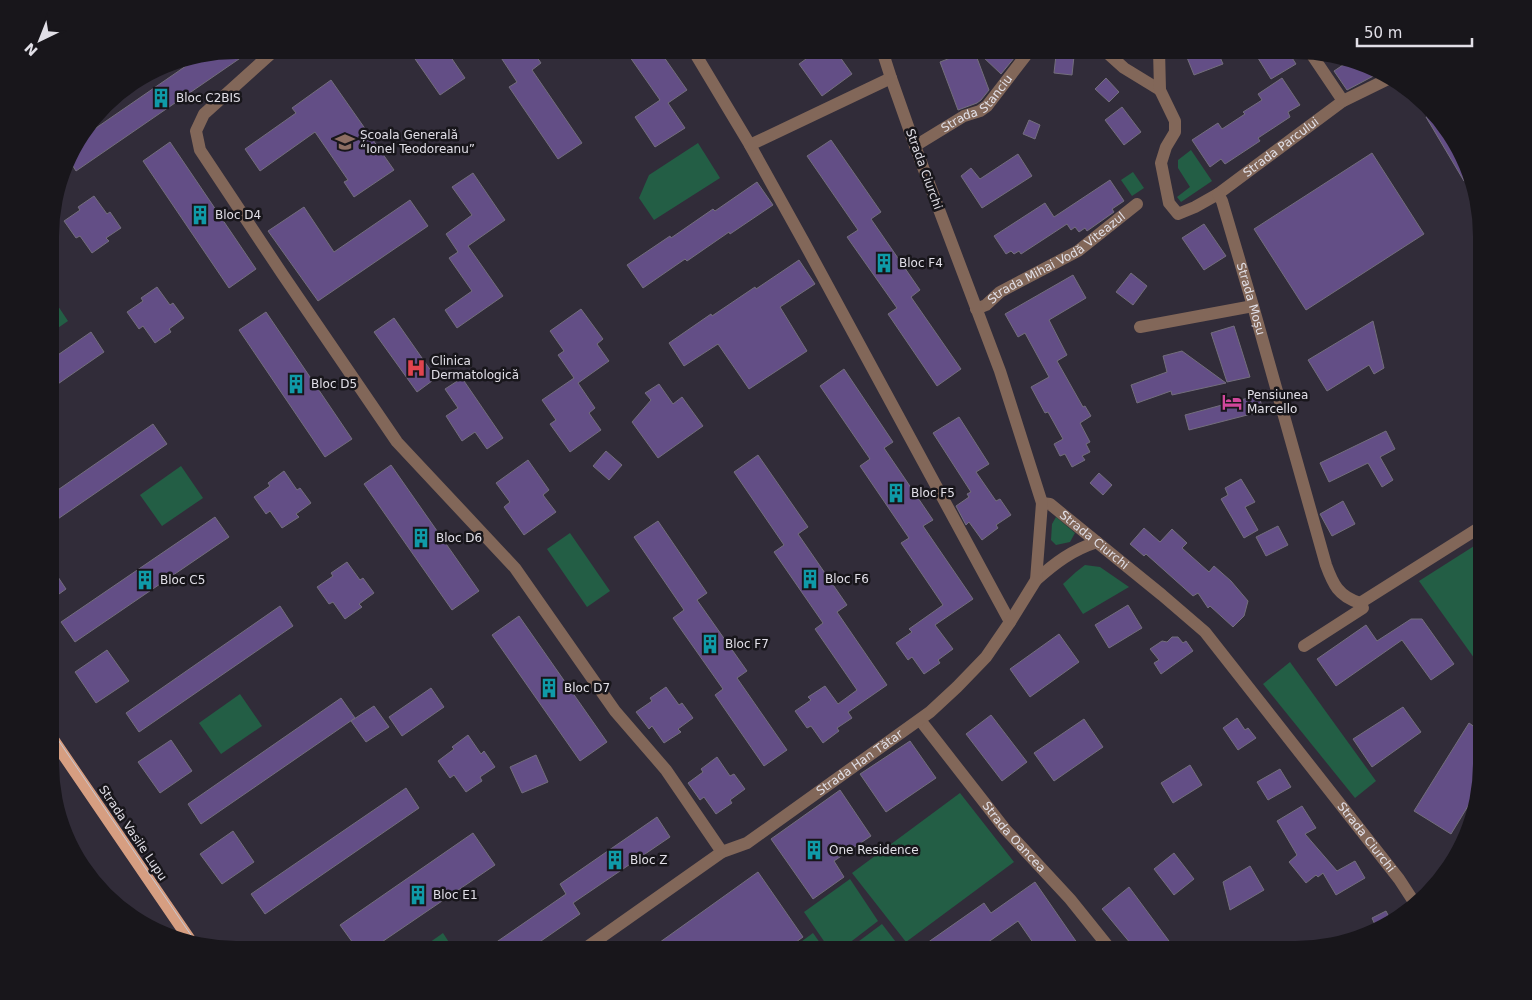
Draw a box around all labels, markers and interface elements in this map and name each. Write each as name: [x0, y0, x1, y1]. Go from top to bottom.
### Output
north arrow: [15, 15, 65, 65]
scale bar: [1357, 15, 1472, 47]
text: 50 m: [1364, 24, 1402, 42]
text: N: [21, 40, 41, 59]
street label: Strada Stanciu: [938, 72, 1015, 135]
building icon: Bloc C2BIS: [150, 87, 172, 109]
place label: Bloc C2BIS: [176, 91, 241, 105]
street label: Strada Parcului: [1240, 114, 1322, 180]
street label: Strada Ciurchi: [903, 127, 945, 211]
place label: Școala Generală “Ionel Teodoreanu”: [360, 128, 475, 156]
school or university icon: Școala Generală “Ionel Teodoreanu”: [334, 131, 356, 153]
building icon: Bloc D4: [189, 204, 211, 226]
place label: Bloc D4: [215, 208, 261, 222]
street label: Strada Mihai Vodă Viteazul: [985, 209, 1128, 307]
building icon: Bloc F4: [873, 252, 895, 274]
place label: Bloc F4: [899, 256, 943, 270]
street label: Strada Moșu: [1234, 261, 1268, 337]
place label: Clinica Dermatologică: [431, 354, 519, 382]
hospital icon: Clinica Dermatologică: [405, 357, 427, 379]
building icon: Bloc D5: [285, 373, 307, 395]
place label: Bloc D5: [311, 377, 357, 391]
place label: Pensiunea Marcello: [1247, 388, 1308, 416]
hotel icon: Pensiunea Marcello: [1221, 391, 1243, 413]
building icon: Bloc F5: [885, 482, 907, 504]
place label: Bloc F5: [911, 486, 955, 500]
street label: Strada Ciurchi: [1057, 508, 1132, 572]
building icon: Bloc D6: [410, 527, 432, 549]
place label: Bloc D6: [436, 531, 482, 545]
building icon: Bloc F6: [799, 568, 821, 590]
building icon: Bloc C5: [134, 569, 156, 591]
place label: Bloc F6: [825, 572, 869, 586]
place label: Bloc C5: [160, 573, 205, 587]
building icon: Bloc F7: [699, 633, 721, 655]
place label: Bloc F7: [725, 637, 769, 651]
building icon: Bloc D7: [538, 677, 560, 699]
place label: Bloc D7: [564, 681, 610, 695]
street label: Strada Han Tătar: [814, 727, 906, 798]
street label: Strada Vasile Lupu: [96, 783, 170, 883]
street label: Strada Oancea: [979, 799, 1049, 875]
street label: Strada Ciurchi: [1334, 799, 1398, 875]
building icon: One Residence: [803, 839, 825, 861]
place label: One Residence: [829, 843, 919, 857]
building icon: Bloc Z: [604, 849, 626, 871]
place label: Bloc Z: [630, 853, 668, 867]
building icon: Bloc E1: [407, 884, 429, 906]
place label: Bloc E1: [433, 888, 478, 902]

